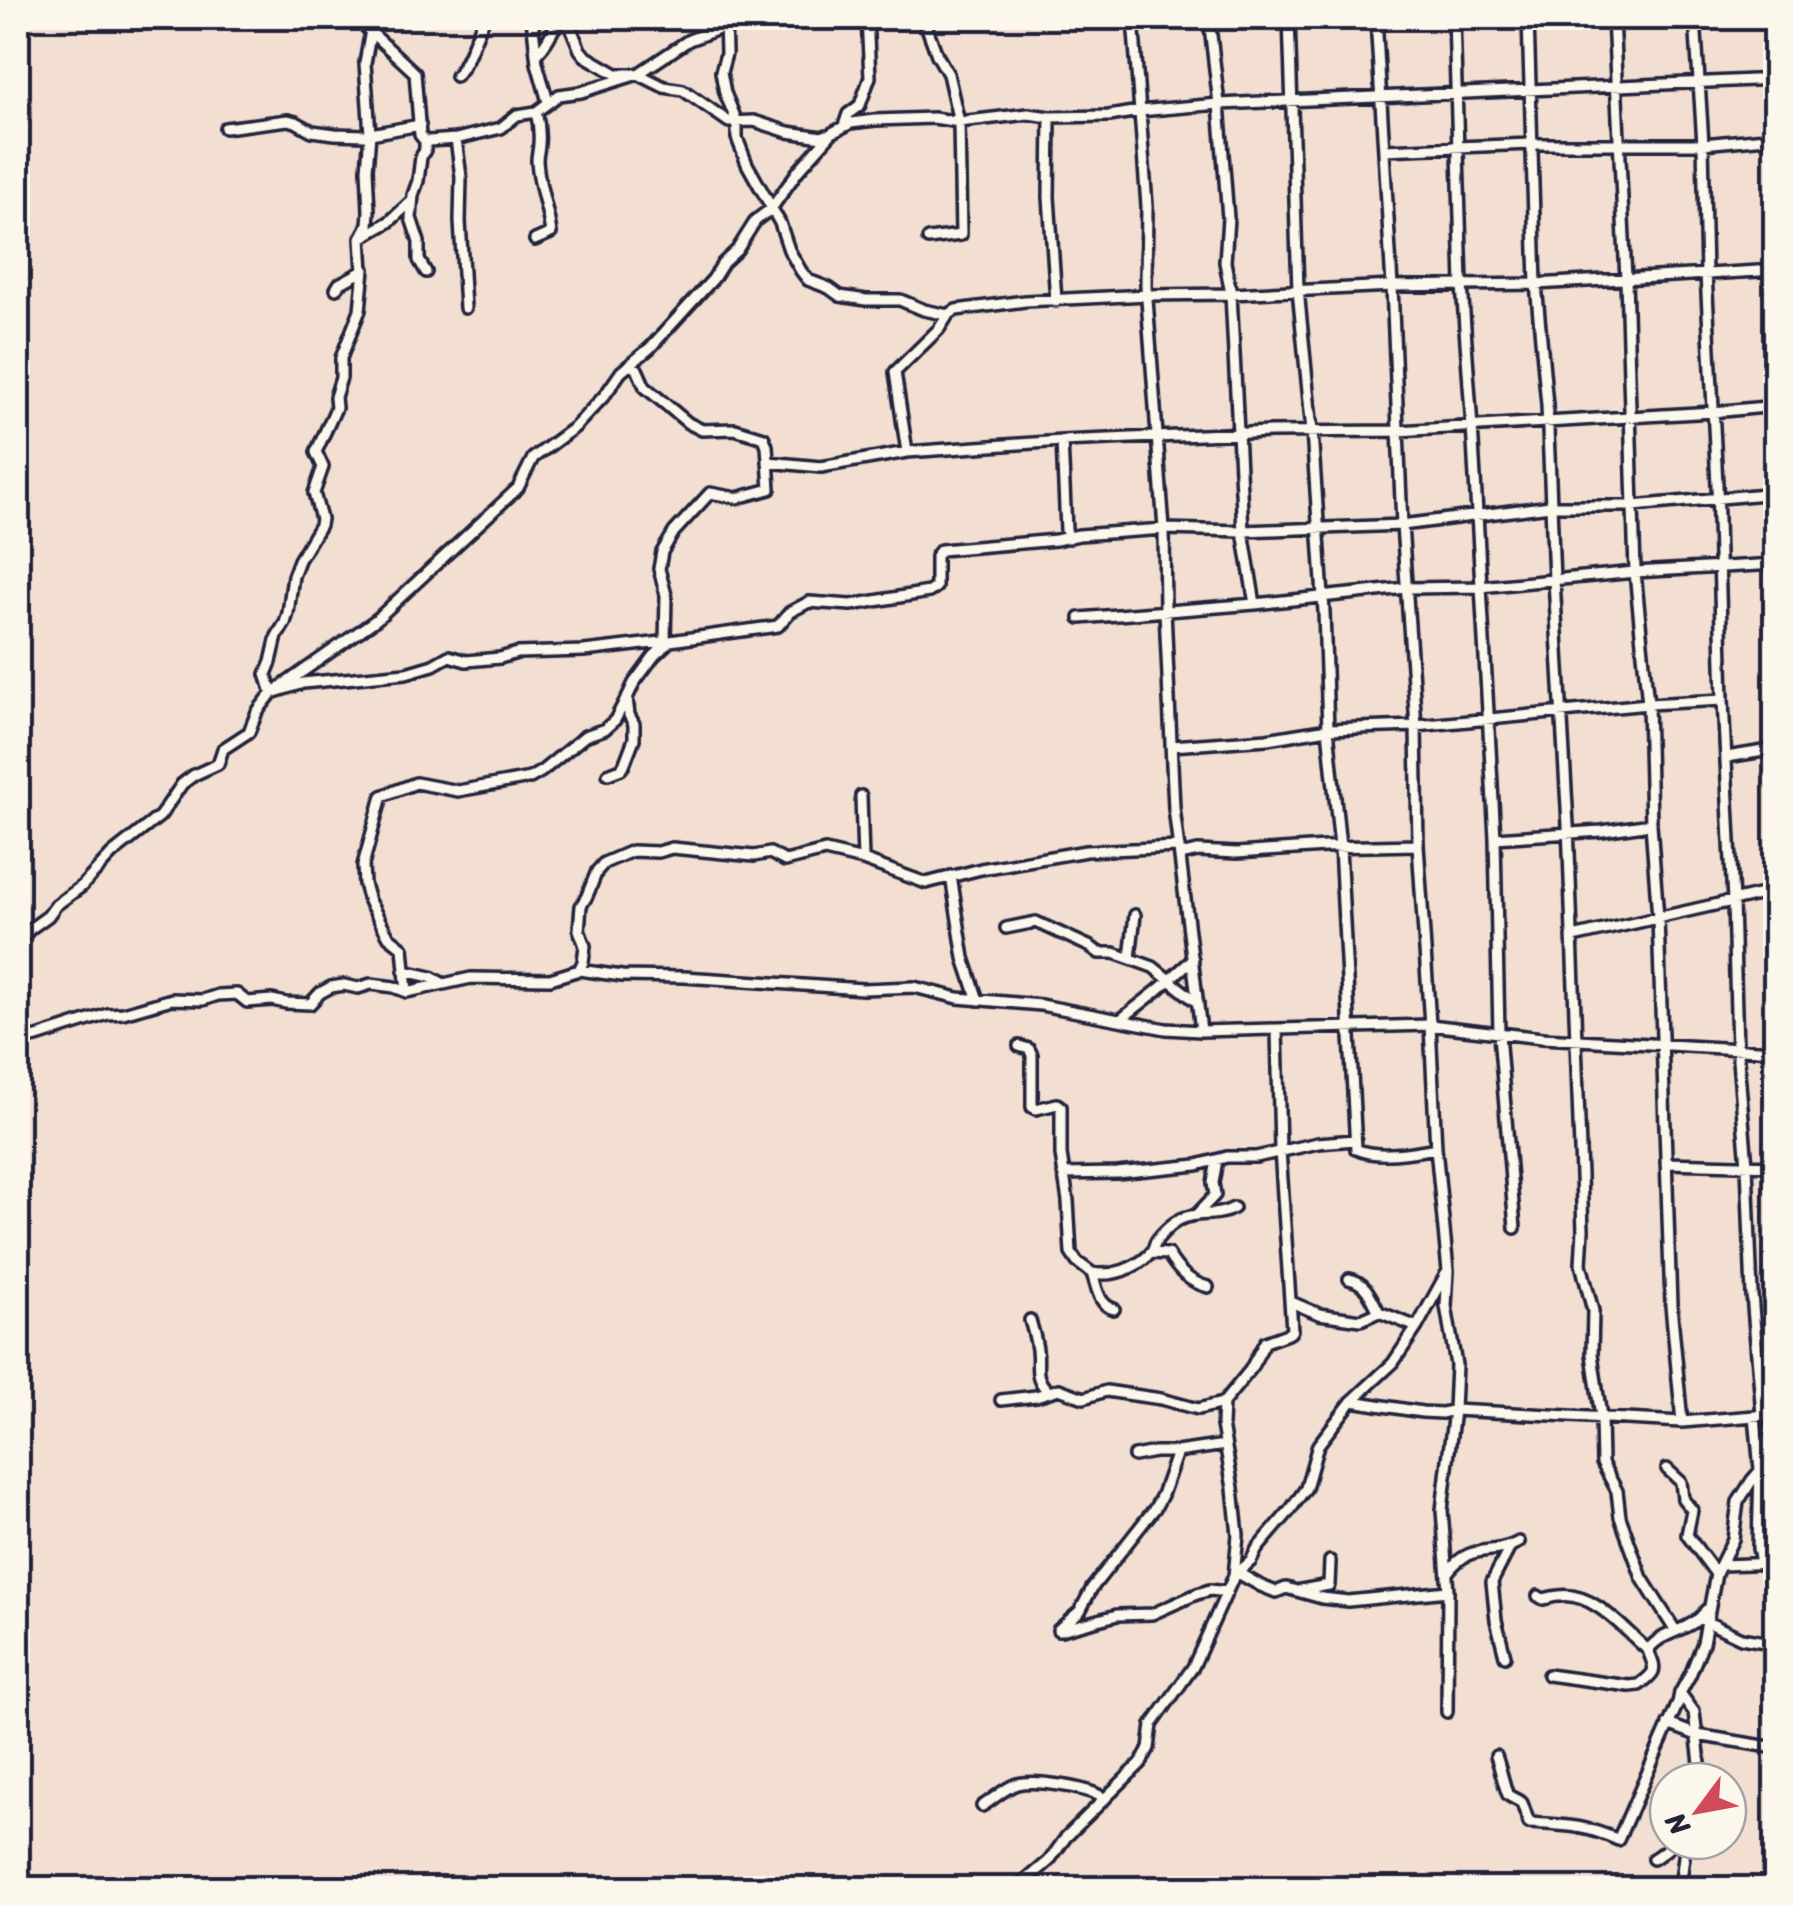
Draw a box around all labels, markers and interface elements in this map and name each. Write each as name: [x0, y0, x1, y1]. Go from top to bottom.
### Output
north arrow: [1648, 1761, 1748, 1861]
text: N: [1651, 1802, 1704, 1846]

